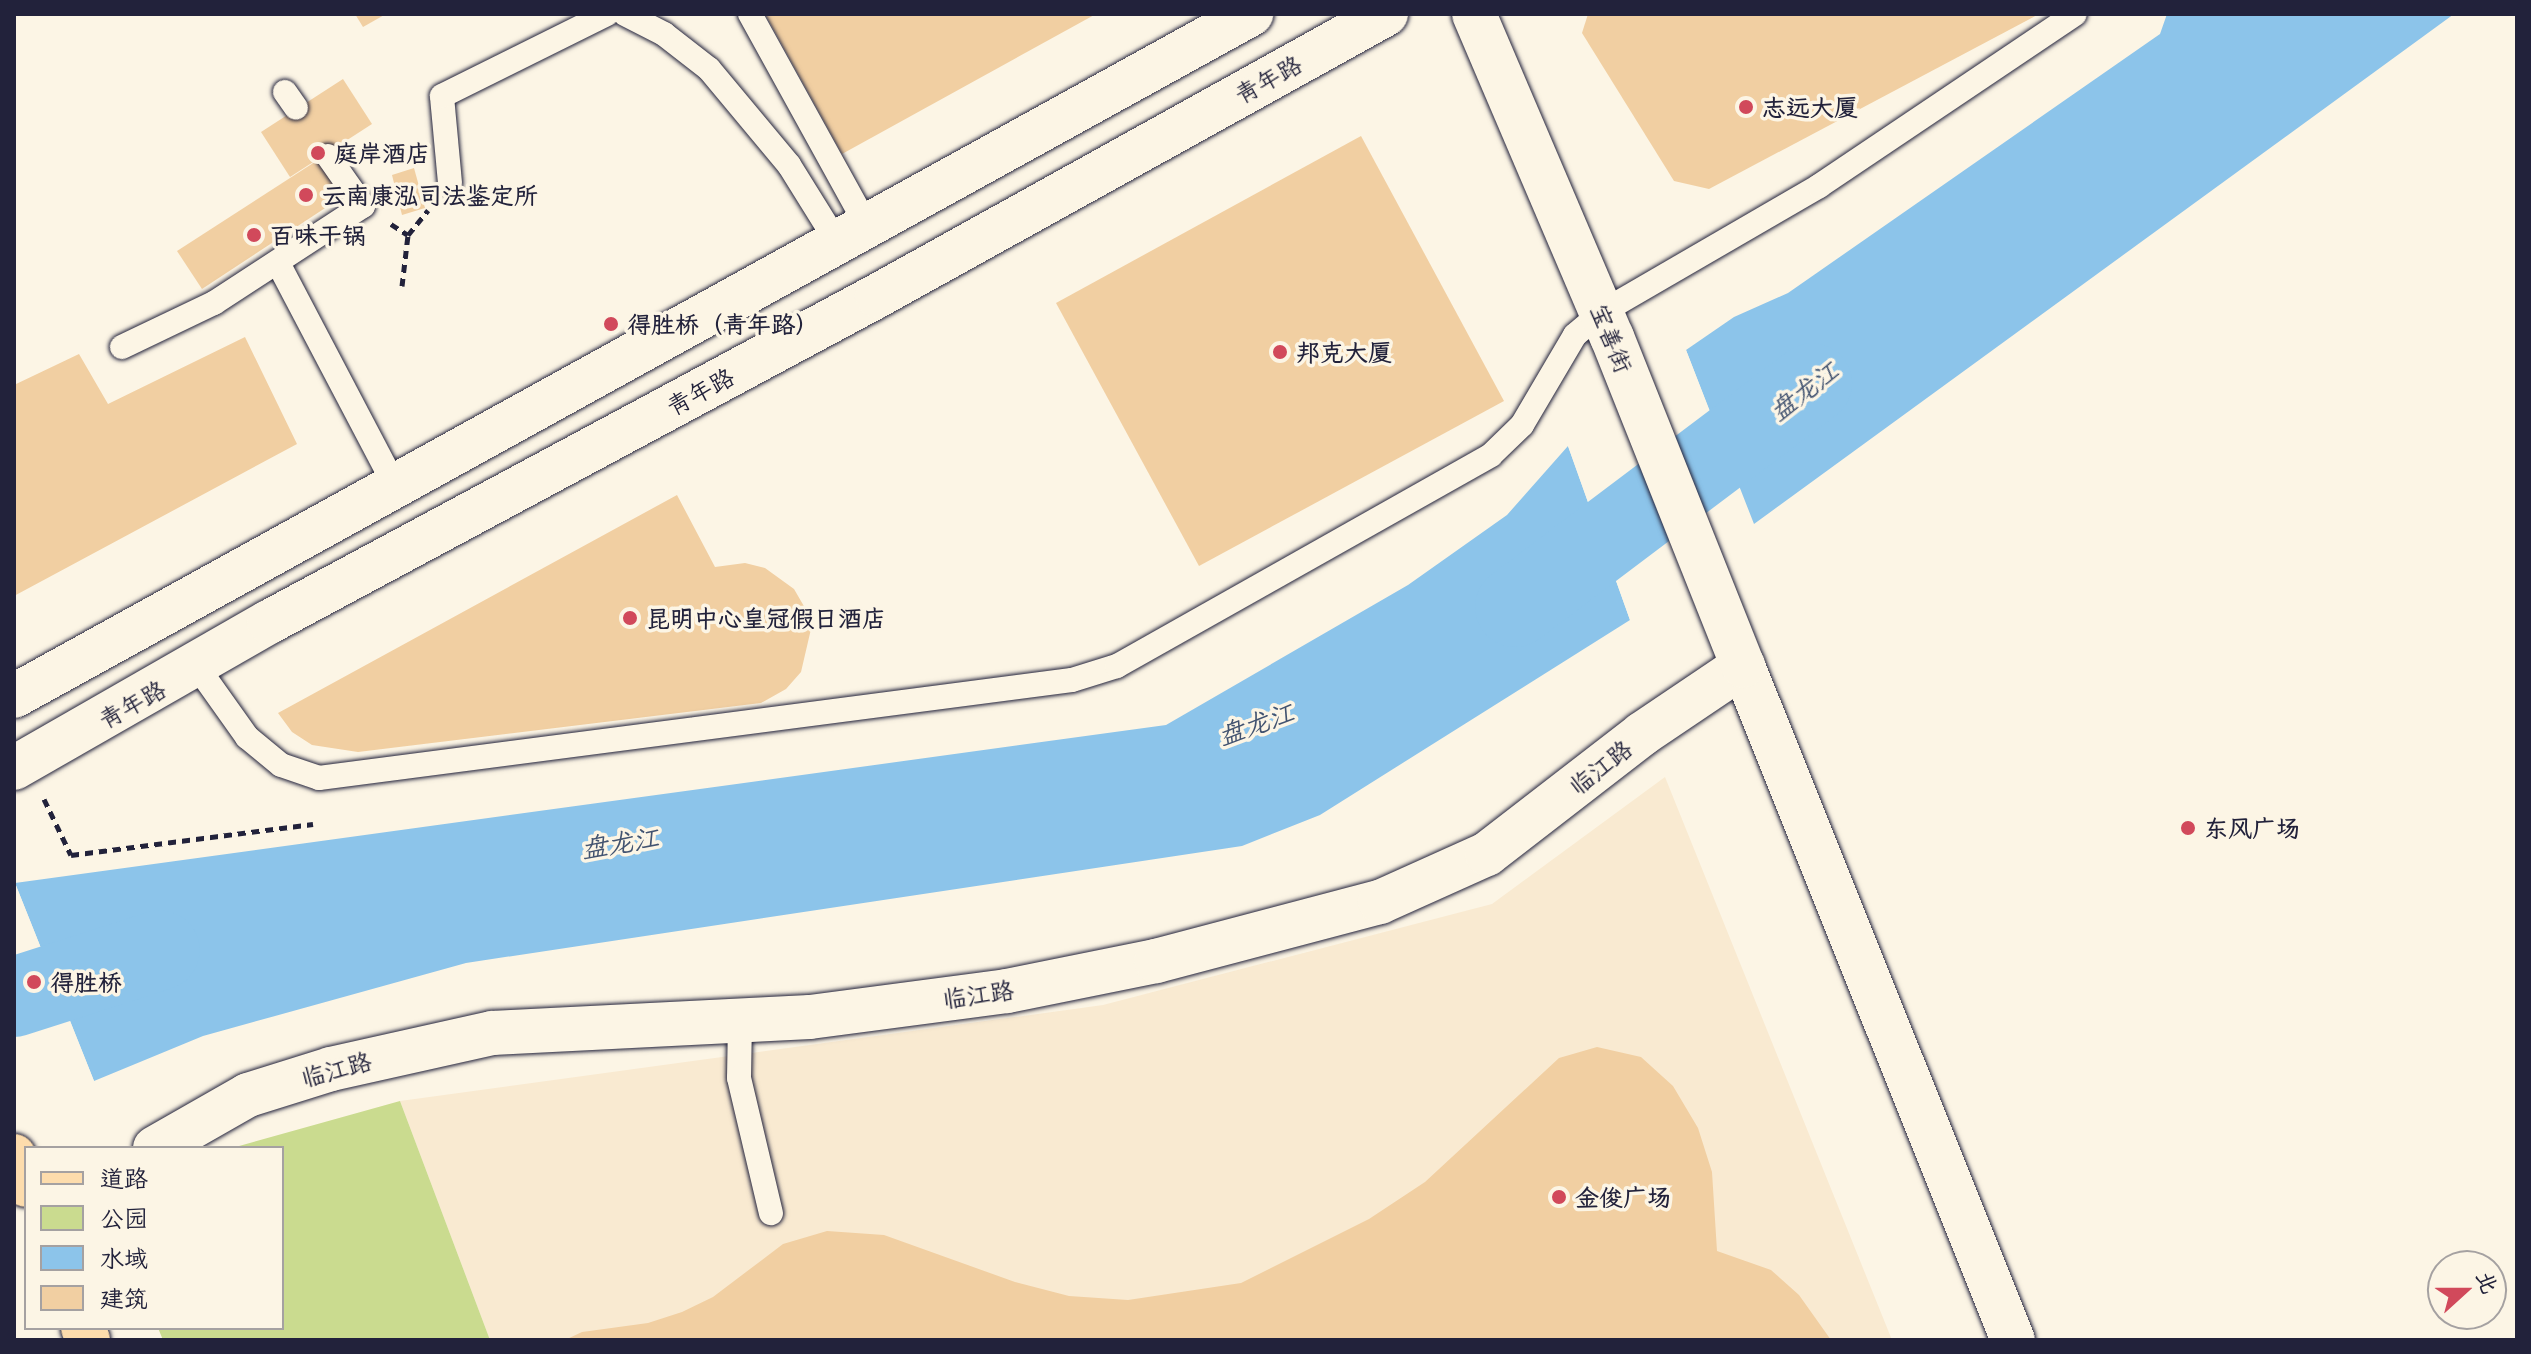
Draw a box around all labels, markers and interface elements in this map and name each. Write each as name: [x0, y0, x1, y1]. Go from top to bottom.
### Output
street label: 青年路: [1230, 49, 1306, 109]
place label: 志远大厦: [1762, 93, 1858, 121]
marker: 志远大厦: [1737, 98, 1755, 116]
place label: 庭岸酒店: [334, 139, 430, 167]
marker: 庭岸酒店: [309, 144, 327, 162]
place label: 云南康泓司法鉴定所: [322, 181, 538, 209]
marker: 云南康泓司法鉴定所: [297, 186, 315, 204]
place label: 百味干锅: [270, 221, 366, 249]
marker: 百味干锅: [245, 226, 263, 244]
street label: 宝善街: [1585, 299, 1639, 377]
place label: 得胜桥（青年路）: [627, 310, 819, 338]
marker: 得胜桥（青年路）: [602, 315, 620, 333]
place label: 邦克大厦: [1296, 338, 1392, 366]
marker: 邦克大厦: [1271, 343, 1289, 361]
water label: 盘龙江: [1763, 355, 1845, 427]
street label: 青年路: [661, 361, 739, 421]
place label: 昆明中心皇冠假日酒店: [646, 604, 886, 632]
marker: 昆明中心皇冠假日酒店: [621, 609, 639, 627]
street label: 青年路: [94, 674, 170, 734]
water label: 盘龙江: [1214, 697, 1298, 751]
street label: 临江路: [1563, 733, 1637, 801]
place label: 东风广场: [2204, 814, 2300, 842]
marker: 东风广场: [2179, 819, 2197, 837]
water label: 盘龙江: [579, 821, 661, 865]
place label: 得胜桥: [50, 968, 122, 996]
marker: 得胜桥: [25, 973, 43, 991]
street label: 临江路: [940, 975, 1016, 1013]
street label: 临江路: [297, 1046, 375, 1092]
legend: [24, 1146, 284, 1330]
text: 道路: [100, 1162, 148, 1193]
place label: 金俊广场: [1575, 1183, 1671, 1211]
marker: 金俊广场: [1550, 1188, 1568, 1206]
text: 公园: [100, 1202, 148, 1233]
text: 水域: [100, 1242, 148, 1273]
north arrow: [2427, 1250, 2507, 1330]
text: 北: [2471, 1266, 2505, 1297]
text: 建筑: [100, 1282, 148, 1313]

